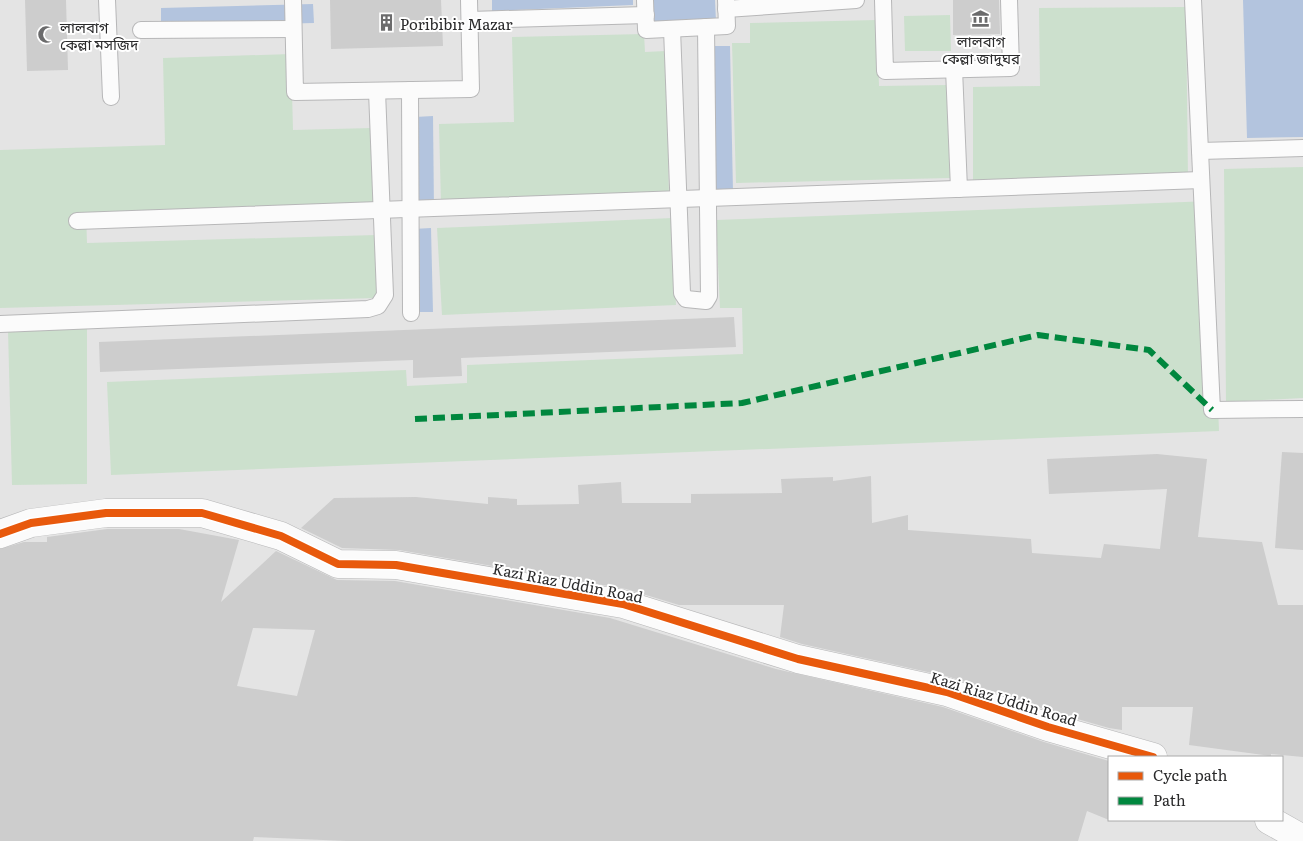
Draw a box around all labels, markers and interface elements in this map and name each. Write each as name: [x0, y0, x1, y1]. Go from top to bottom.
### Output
museum icon: লালবাগ কেল্লা জাদুঘর: [971, 9, 991, 29]
place label: Poribibir Mazar: [400, 12, 513, 35]
building icon: Poribibir Mazar: [376, 13, 396, 33]
place label: লালবাগ কেল্লা মসজিদ: [59, 15, 139, 55]
mosque icon: লালবাগ কেল্লা মসজিদ: [36, 25, 56, 45]
place label: লালবাগ কেল্লা জাদুঘর: [942, 29, 1021, 69]
street label: Kazi Riaz Uddin Road: [491, 556, 645, 608]
street label: Kazi Riaz Uddin Road: [928, 665, 1080, 731]
legend: [1108, 756, 1283, 821]
text: Cycle path: [1153, 763, 1228, 786]
text: Path: [1153, 788, 1186, 811]

